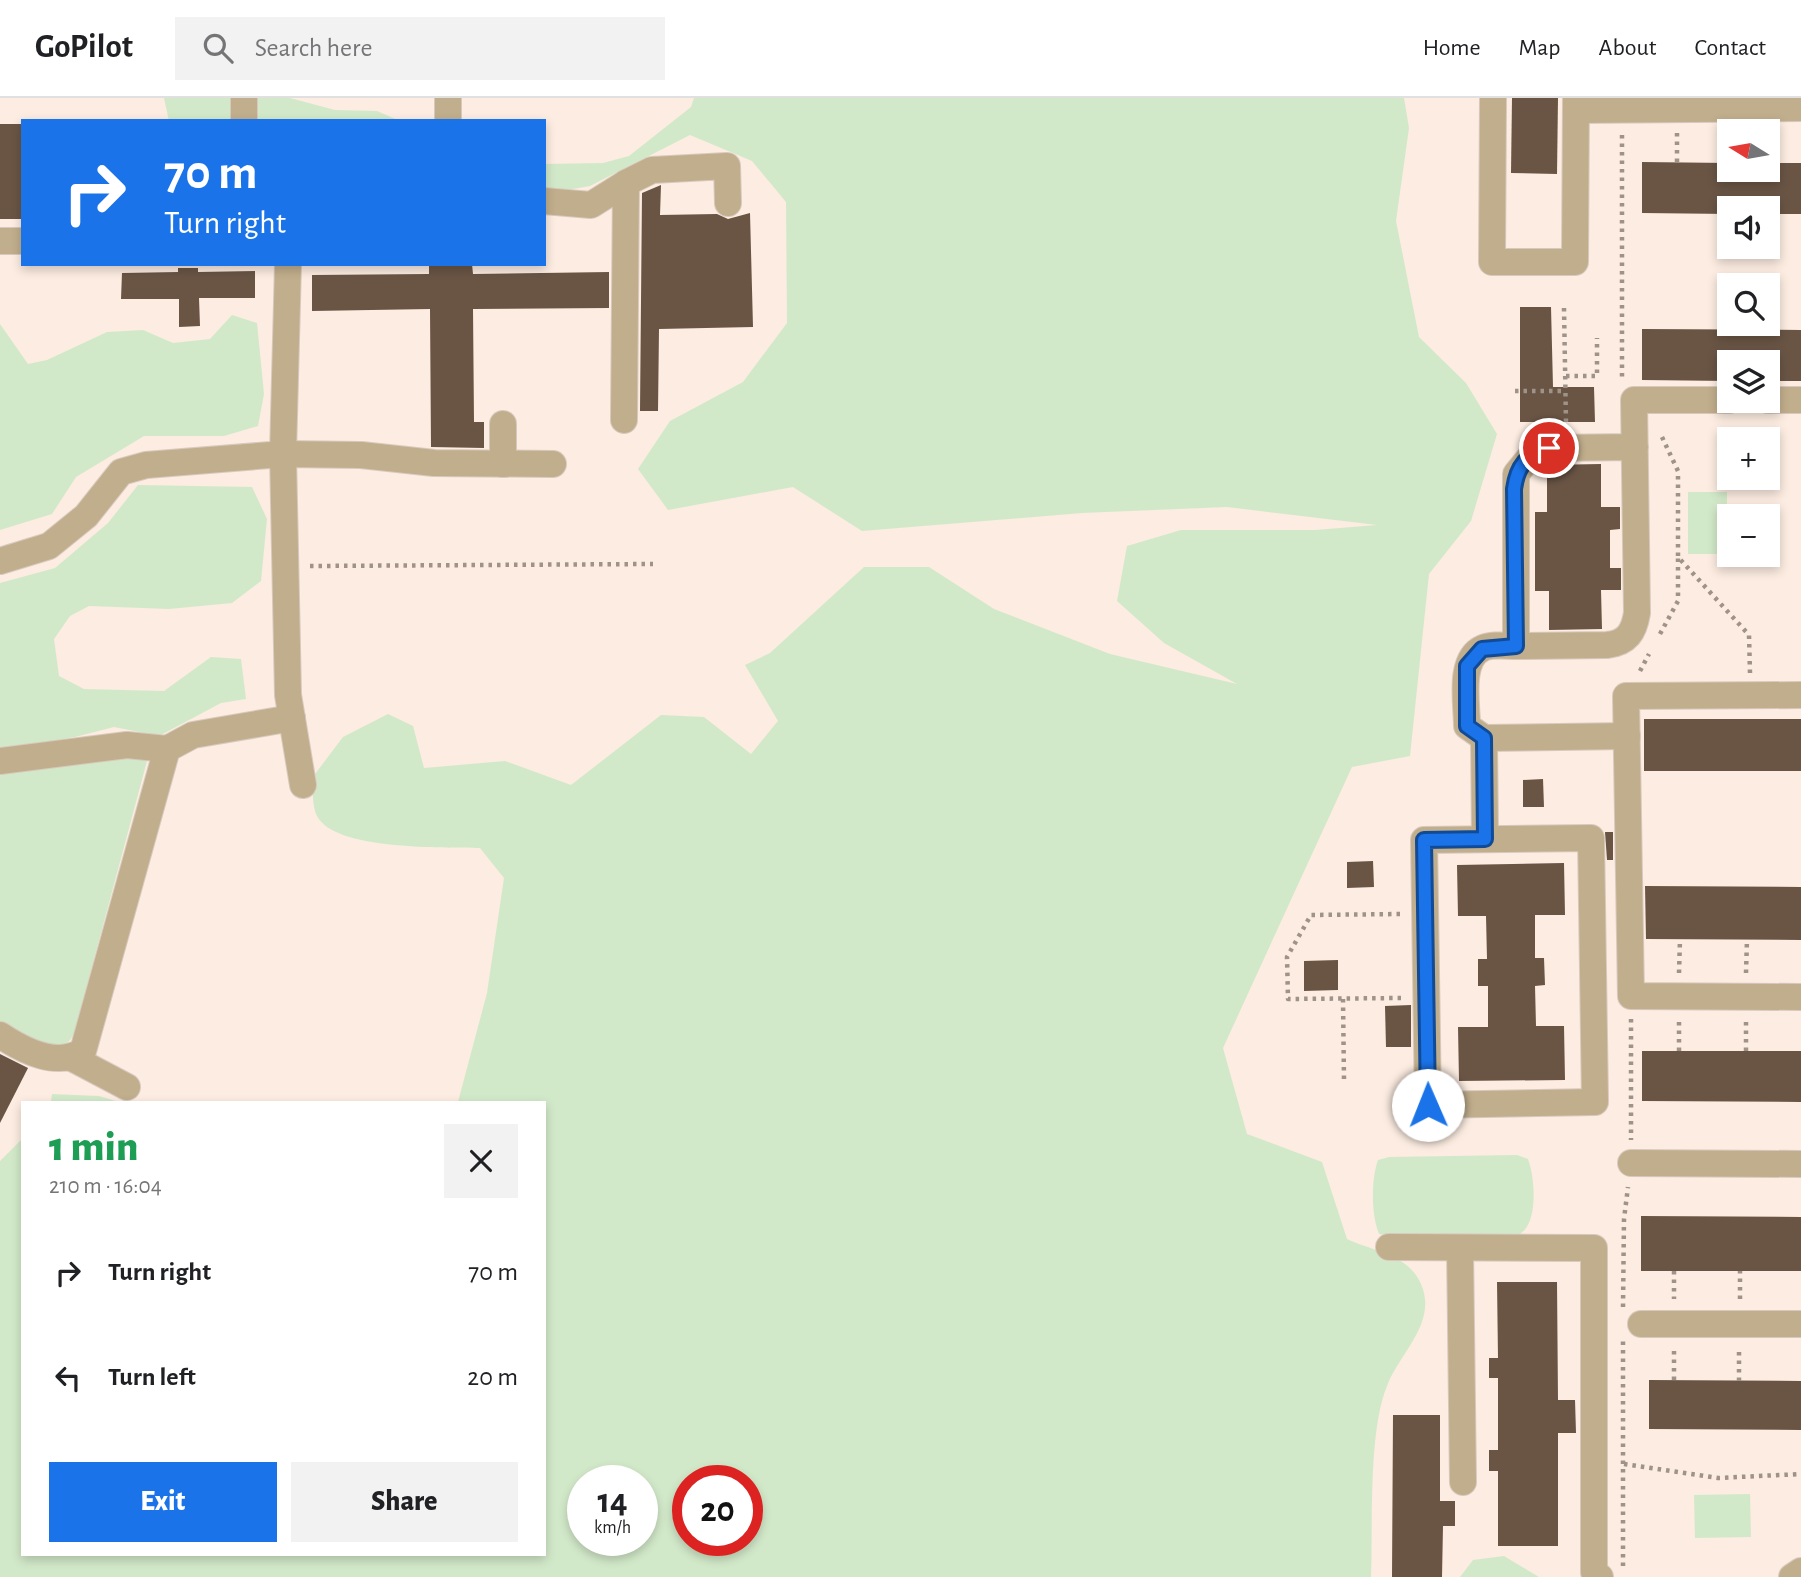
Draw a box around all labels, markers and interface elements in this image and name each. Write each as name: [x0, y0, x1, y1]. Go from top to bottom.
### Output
search box: [175, 17, 665, 80]
icon: search: [199, 29, 237, 67]
text: GoPilot: [35, 31, 133, 64]
text: Search here: [255, 35, 372, 61]
text: Home: [1423, 36, 1481, 60]
text: Map: [1519, 36, 1561, 60]
text: About: [1599, 36, 1656, 60]
text: Contact: [1694, 36, 1766, 60]
north arrow: [1717, 119, 1780, 182]
map controls: [1717, 119, 1780, 567]
icon: right: [49, 147, 140, 238]
text: 70 m: [164, 149, 258, 198]
button: sound: [1717, 196, 1780, 259]
text: Turn right: [164, 207, 286, 239]
button: search: [1717, 273, 1780, 336]
button: layers: [1717, 350, 1780, 413]
pin: [1519, 418, 1579, 478]
button: +: [1717, 427, 1780, 490]
icon: arrive: [1530, 429, 1568, 467]
button: −: [1717, 504, 1780, 567]
position arrow: [1391, 1068, 1465, 1142]
button: close: [444, 1124, 518, 1198]
text: 1 min: [49, 1126, 138, 1168]
text: 210 m · 16:04: [49, 1175, 162, 1198]
icon: right: [49, 1254, 87, 1292]
text: Turn right: [108, 1259, 211, 1285]
text: 70 m: [468, 1259, 518, 1285]
icon: left: [49, 1359, 87, 1397]
text: Turn left: [108, 1364, 196, 1390]
text: 20 m: [467, 1364, 518, 1390]
button: Exit: [49, 1462, 277, 1542]
button: Share: [291, 1462, 518, 1542]
speed limit sign: 20: [672, 1465, 763, 1556]
text: 14: [597, 1484, 628, 1519]
text: km/h: [594, 1519, 631, 1537]

